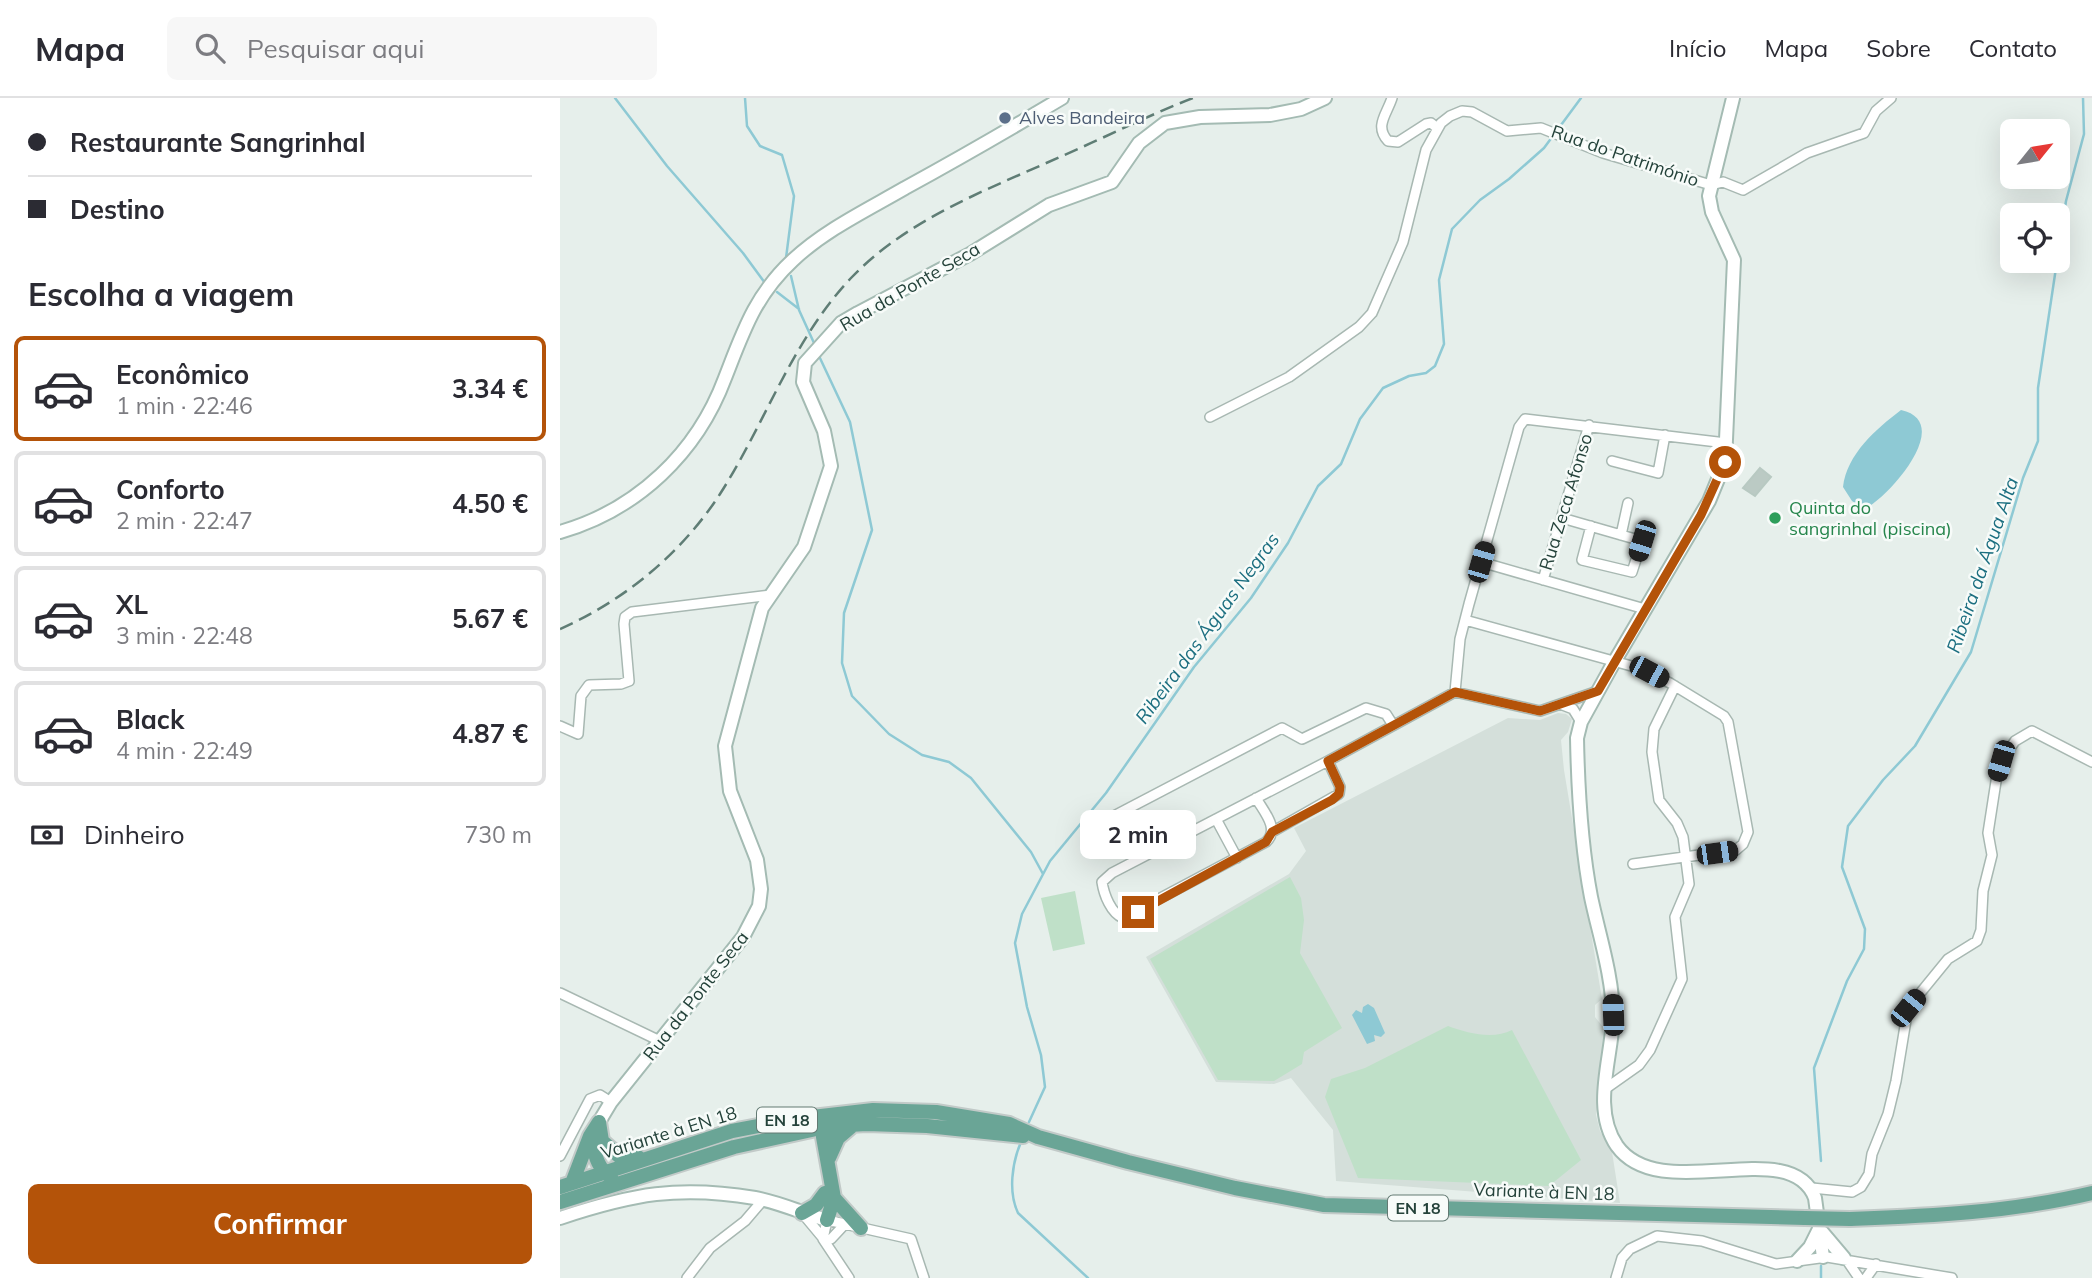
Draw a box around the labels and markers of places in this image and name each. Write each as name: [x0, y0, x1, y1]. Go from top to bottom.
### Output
place label: Alves Bandeira: [1019, 106, 1145, 129]
marker: Alves Bandeira: [997, 110, 1013, 126]
place label: Quinta do sangrinhal (piscina): [1789, 496, 1952, 540]
marker: Quinta do sangrinhal (piscina): [1767, 510, 1783, 526]

